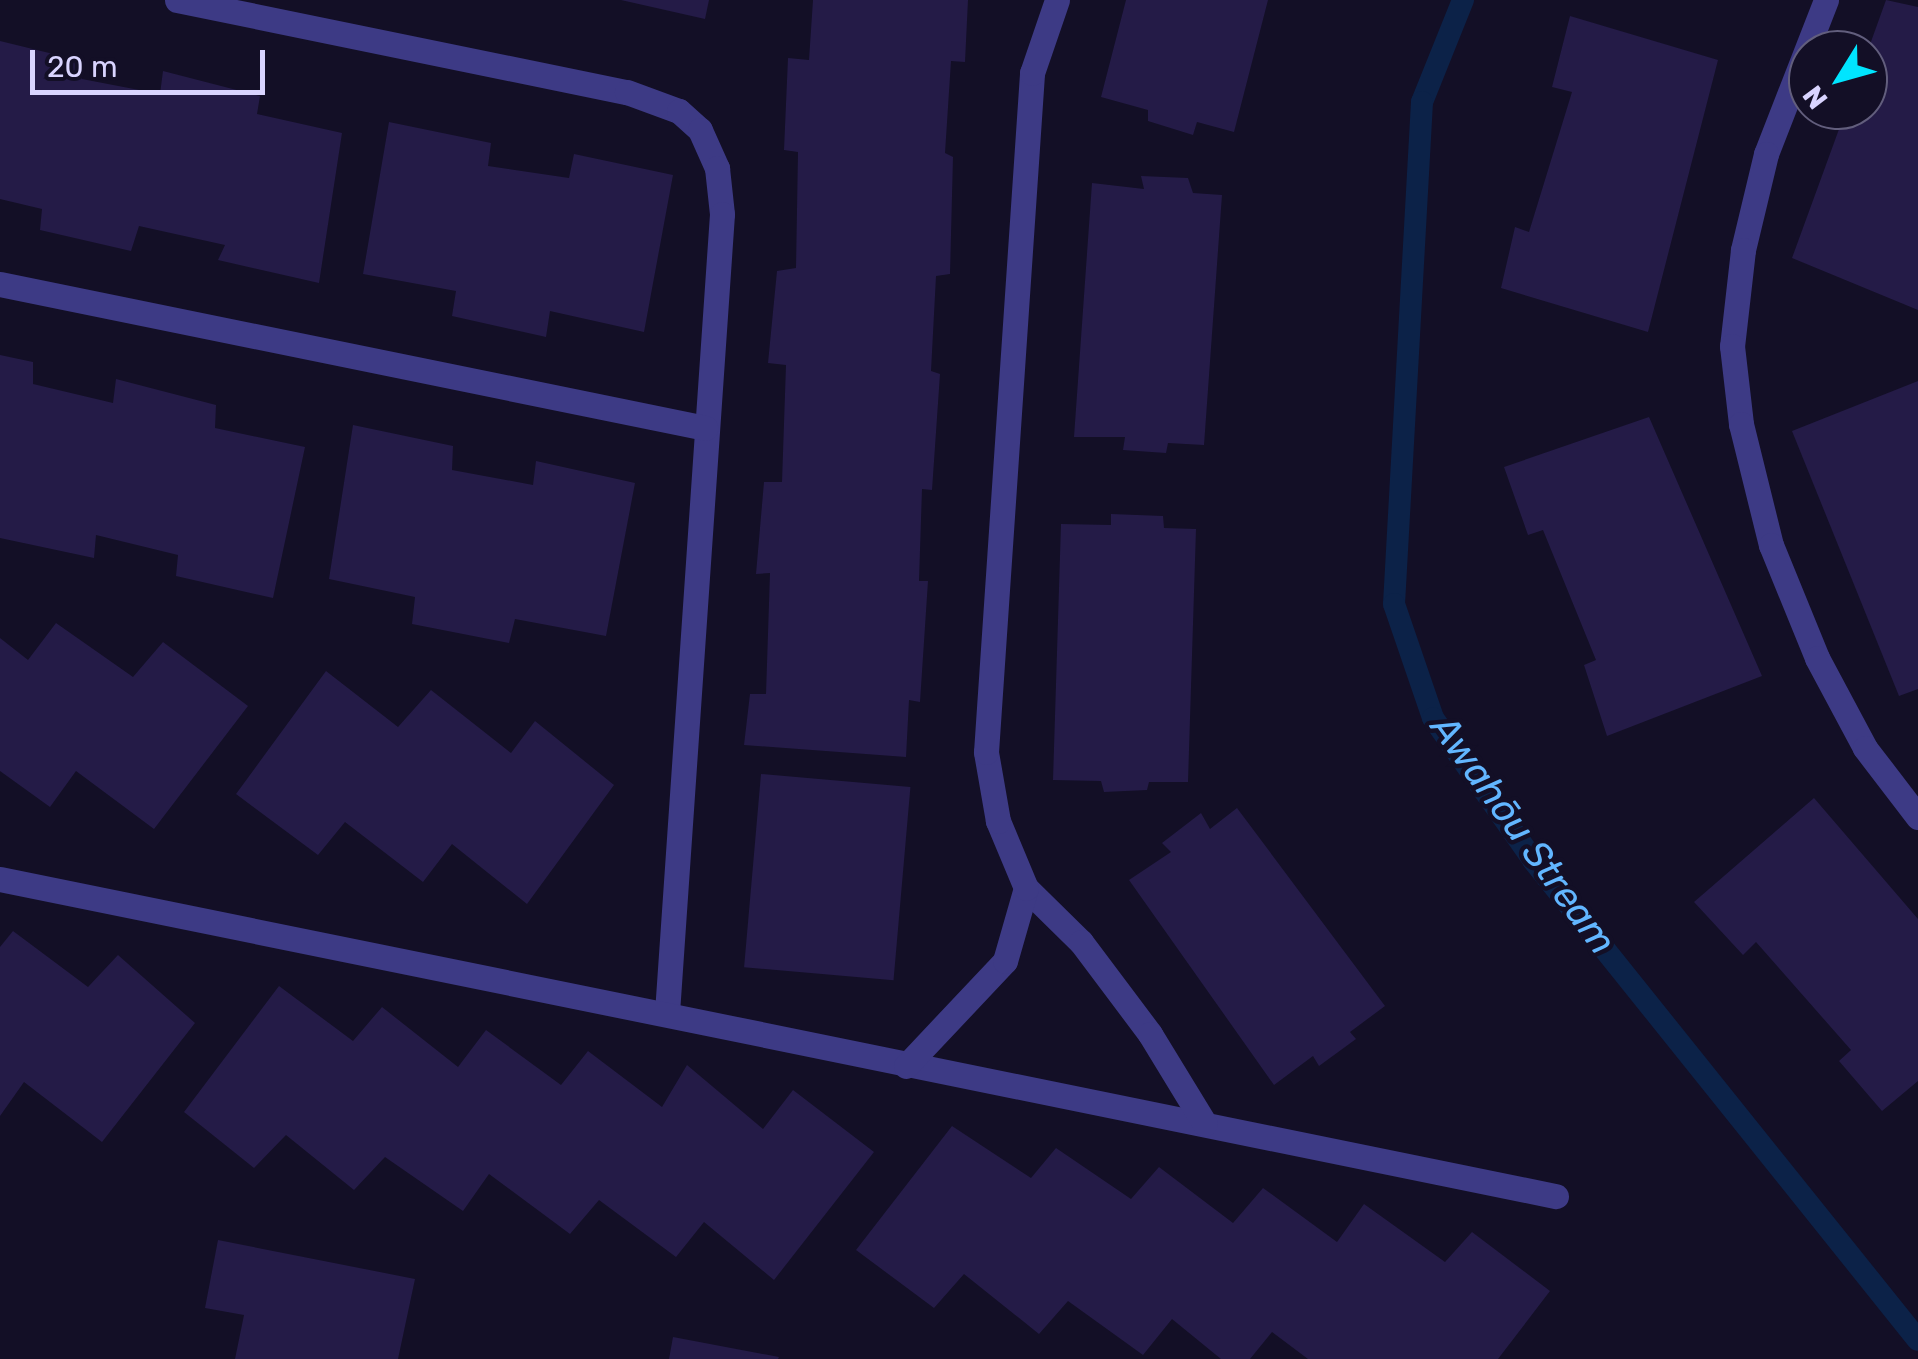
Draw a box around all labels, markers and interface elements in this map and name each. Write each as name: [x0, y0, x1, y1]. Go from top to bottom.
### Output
scale bar: [35, 30, 270, 92]
north arrow: [1788, 30, 1888, 130]
text: 20 m: [47, 49, 118, 85]
text: N: [1796, 79, 1834, 115]
water label: Awahōu Stream: [1421, 707, 1625, 963]

